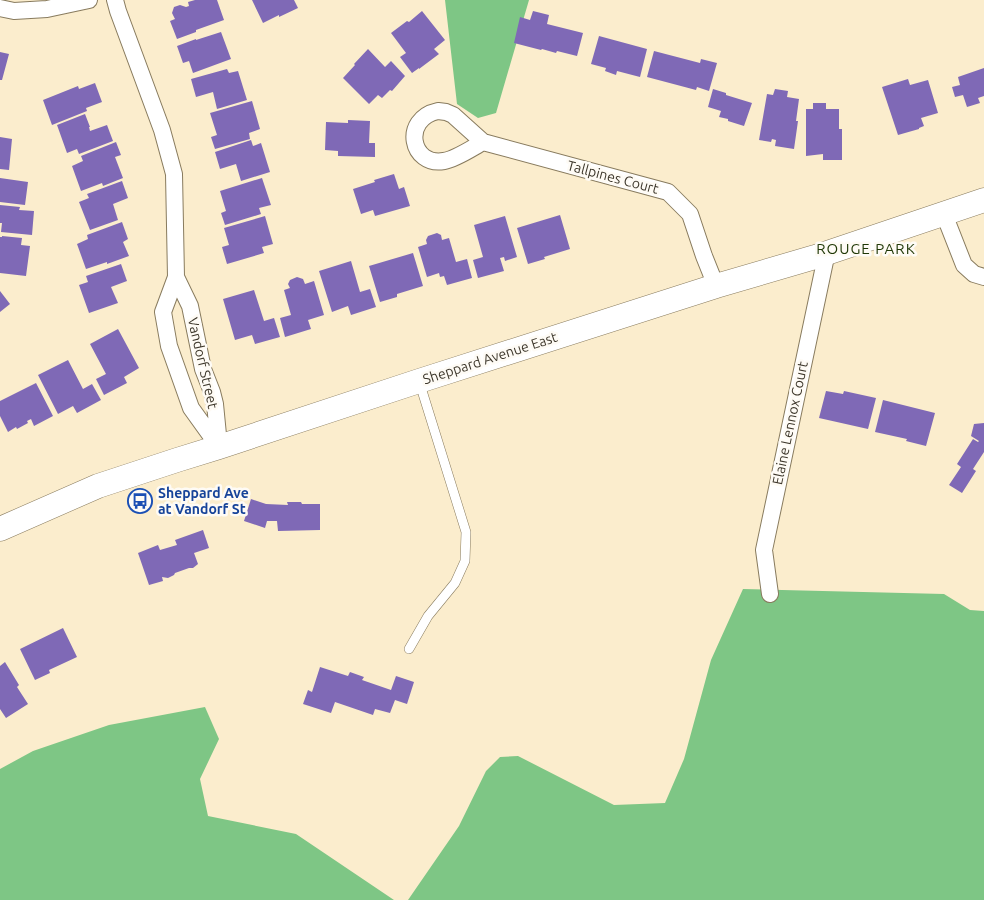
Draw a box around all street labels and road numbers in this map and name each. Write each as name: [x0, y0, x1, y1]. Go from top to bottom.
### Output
street label: Tallpines Court: [566, 157, 661, 197]
street label: Vandorf Street: [185, 316, 221, 411]
street label: Sheppard Avenue East: [421, 329, 560, 387]
street label: Elaine Lennox Court: [769, 359, 811, 486]

